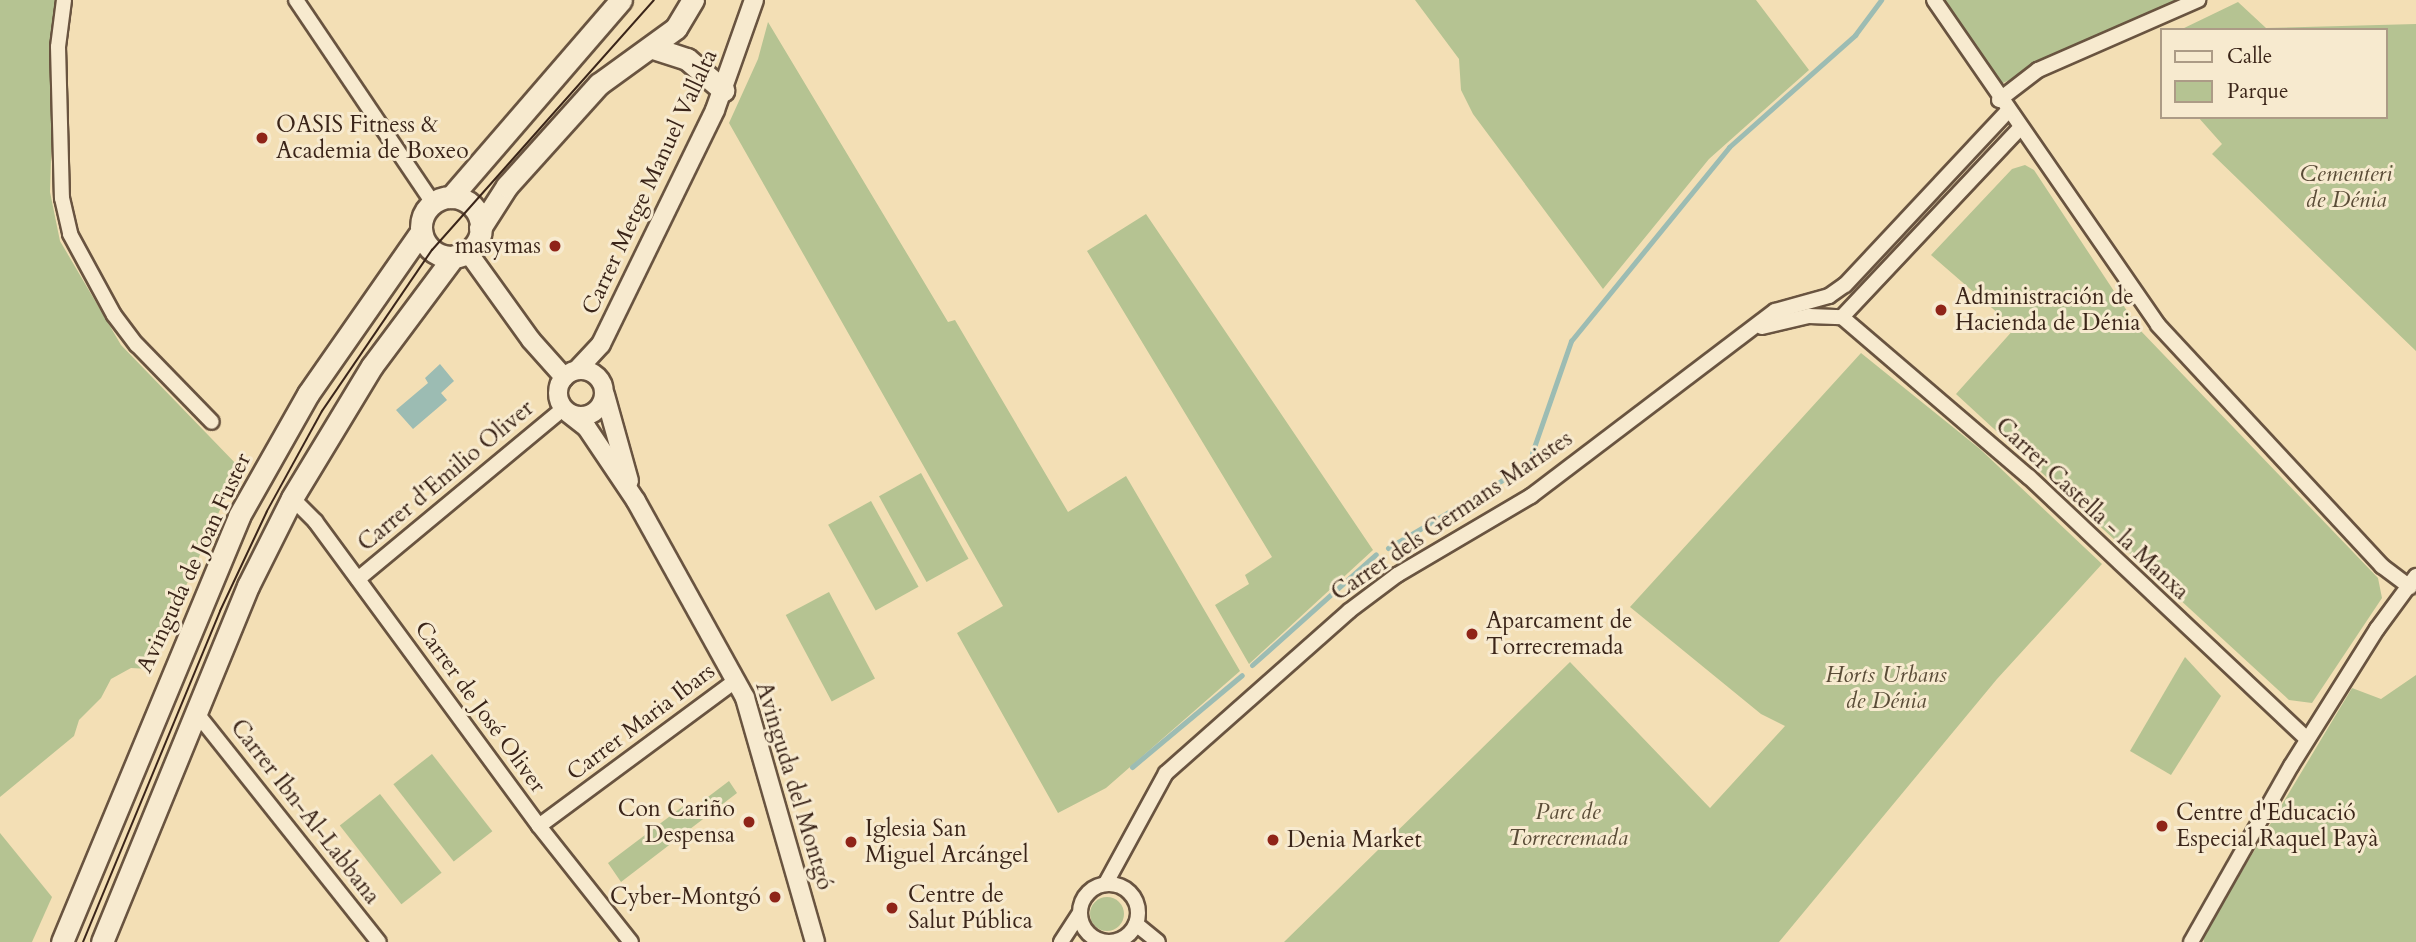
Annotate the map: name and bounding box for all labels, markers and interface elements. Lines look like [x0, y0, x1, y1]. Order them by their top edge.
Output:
legend [2160, 28, 2388, 119]
text: Calle [2227, 42, 2272, 71]
street label: Carrer Metge Manuel Vallalta [576, 45, 724, 319]
text: Parque [2227, 77, 2288, 106]
place label: OASIS Fitness & Academia de Boxeo [276, 111, 469, 165]
marker: OASIS Fitness & Academia de Boxeo [254, 130, 270, 146]
park label: Cementeri de Dénia [2300, 160, 2392, 214]
place label: masymas [455, 232, 541, 260]
marker: masymas [547, 238, 563, 254]
place label: Administración de Hacienda de Dénia [1955, 283, 2140, 337]
marker: Administración de Hacienda de Dénia [1933, 302, 1949, 318]
street label: Carrer d'Emilio Oliver [353, 395, 539, 557]
street label: Carrer Castella - la Manxa [1990, 412, 2194, 606]
street label: Carrer dels Germans Maristes [1326, 425, 1578, 607]
street label: Avinguda de Joan Fuster [131, 449, 257, 677]
place label: Aparcament de Torrecremada [1486, 607, 1632, 661]
street label: Carrer de José Oliver [408, 616, 552, 798]
marker: Aparcament de Torrecremada [1464, 626, 1480, 642]
street label: Carrer Maria Ibars [562, 657, 720, 787]
park label: Horts Urbans de Dénia [1825, 661, 1947, 715]
street label: Avinguda del Montgó [749, 679, 839, 893]
street label: Carrer Ibn-Al-Labbana [224, 714, 386, 910]
place label: Con Cariño Despensa [618, 795, 735, 849]
park label: Parc de Torrecremada [1508, 798, 1628, 852]
place label: Centre d'Educació Especial Raquel Payà [2176, 799, 2378, 853]
marker: Con Cariño Despensa [741, 814, 757, 830]
place label: Iglesia San Miguel Arcángel [865, 815, 1029, 869]
marker: Centre d'Educació Especial Raquel Payà [2154, 818, 2170, 834]
place label: Denia Market [1287, 826, 1422, 854]
marker: Denia Market [1265, 832, 1281, 848]
marker: Iglesia San Miguel Arcángel [843, 834, 859, 850]
place label: Centre de Salut Pública [908, 881, 1033, 935]
place label: Cyber-Montgó [610, 883, 761, 911]
marker: Cyber-Montgó [767, 889, 783, 905]
marker: Centre de Salut Pública [882, 898, 902, 918]

